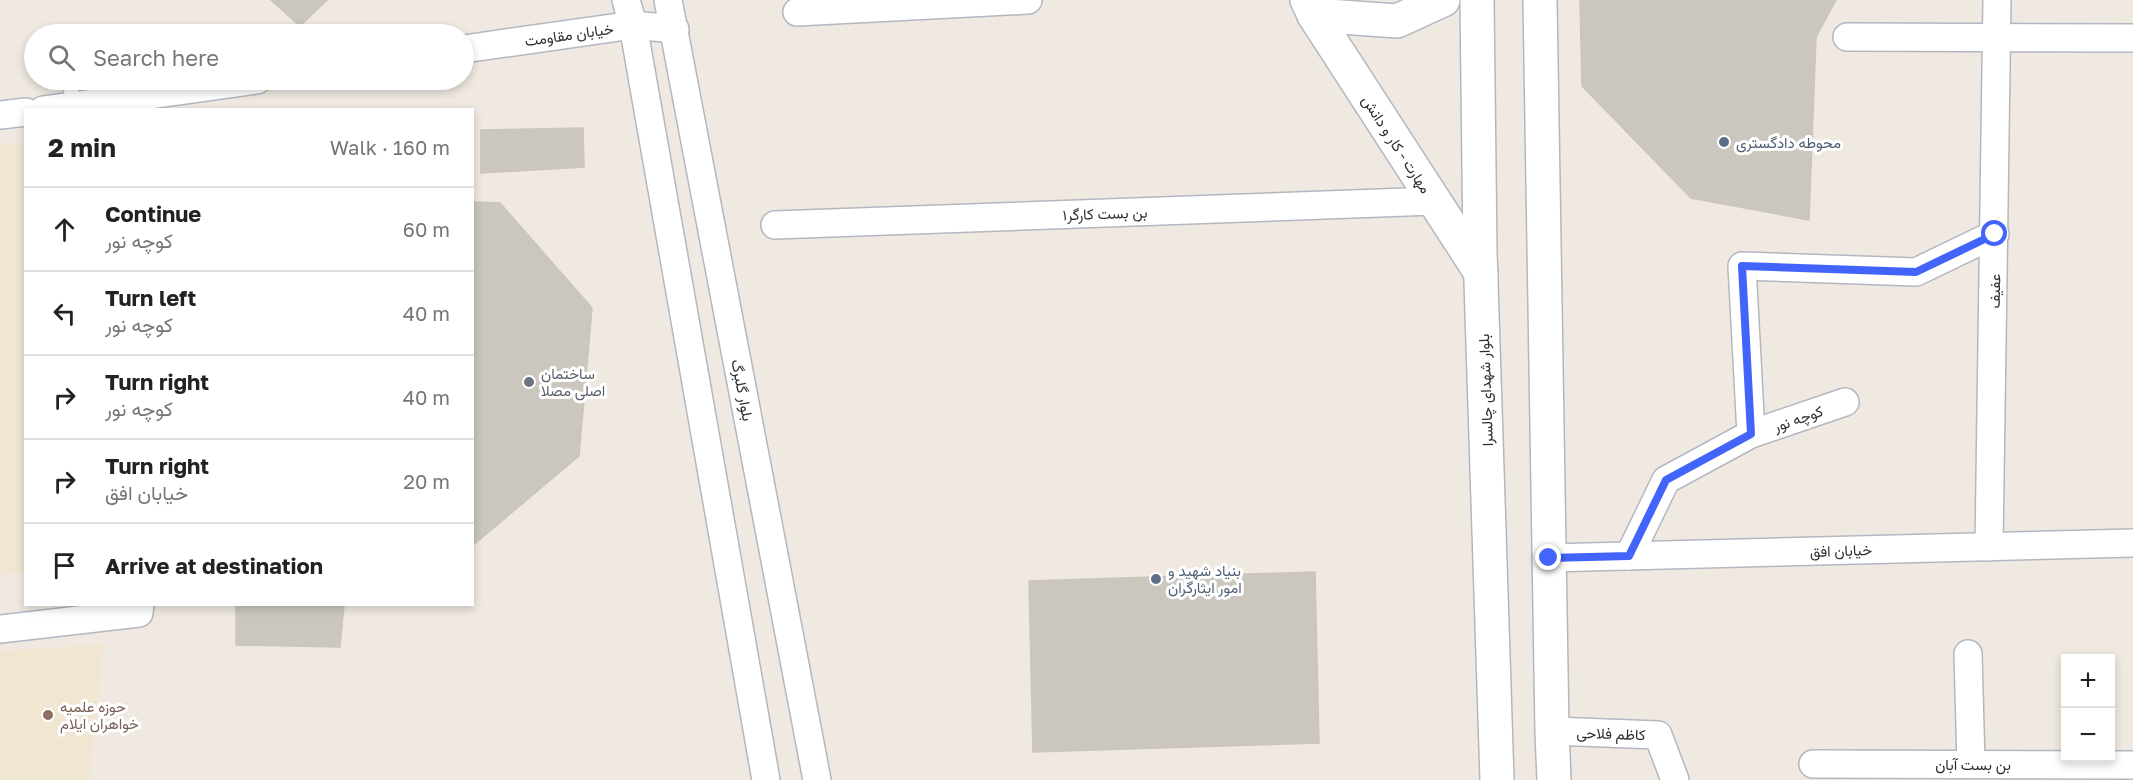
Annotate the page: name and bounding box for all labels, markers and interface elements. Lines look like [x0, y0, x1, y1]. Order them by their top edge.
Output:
street label: خیابان مقاومت [523, 19, 615, 50]
search box [24, 24, 474, 90]
icon: search [45, 41, 78, 74]
text: Search here [93, 44, 219, 71]
street label: مهارت - کار و دانش [1357, 92, 1435, 197]
text: 2 min [48, 132, 116, 163]
place label: محوطه دادگستری [1736, 133, 1841, 153]
text: Walk · 160 m [330, 135, 450, 159]
marker: محوطه دادگستری [1717, 135, 1731, 149]
text: Continue [105, 200, 201, 227]
street label: بن بست کارگر۱ [1062, 203, 1148, 225]
icon: ahead [48, 213, 81, 246]
text: 60 m [403, 217, 450, 241]
route start [1981, 220, 2007, 246]
text: کوچه نور [105, 228, 173, 252]
street label: عفیف [1985, 273, 2004, 309]
text: Turn left [105, 284, 196, 311]
icon: left [48, 297, 81, 330]
text: 40 m [403, 301, 450, 325]
text: کوچه نور [105, 312, 173, 336]
street label: بلوار شهدای چالسرا [1474, 333, 1498, 447]
street label: بلوار گلبرگ [727, 358, 758, 423]
place label: ساختمان اصلی مصلا [541, 364, 605, 401]
text: Turn right [105, 368, 209, 395]
marker: ساختمان اصلی مصلا [522, 375, 536, 389]
icon: right [48, 381, 81, 414]
text: 40 m [403, 385, 450, 409]
text: کوچه نور [105, 396, 173, 420]
street label: کوچه نور [1770, 401, 1826, 437]
text: Turn right [105, 452, 209, 479]
icon: right [48, 465, 81, 498]
text: 20 m [403, 469, 450, 493]
text: خیابان افق [105, 480, 188, 504]
street label: خیابان افق [1810, 540, 1873, 562]
route end [1535, 544, 1561, 570]
icon: arrive [48, 549, 81, 582]
text: Arrive at destination [105, 552, 323, 579]
place label: بنیاد شهید و امور ایثارگران [1168, 561, 1242, 597]
marker: بنیاد شهید و امور ایثارگران [1149, 572, 1163, 586]
map controls [2061, 654, 2115, 762]
button: + [2061, 654, 2115, 708]
place label: حوزه علمیه خواهران ایلام [60, 697, 139, 734]
marker: حوزه علمیه خواهران ایلام [41, 708, 55, 722]
button: − [2061, 708, 2115, 762]
street label: کاظم فلاحی [1576, 723, 1646, 745]
street label: بن بست آبان [1935, 755, 2011, 775]

